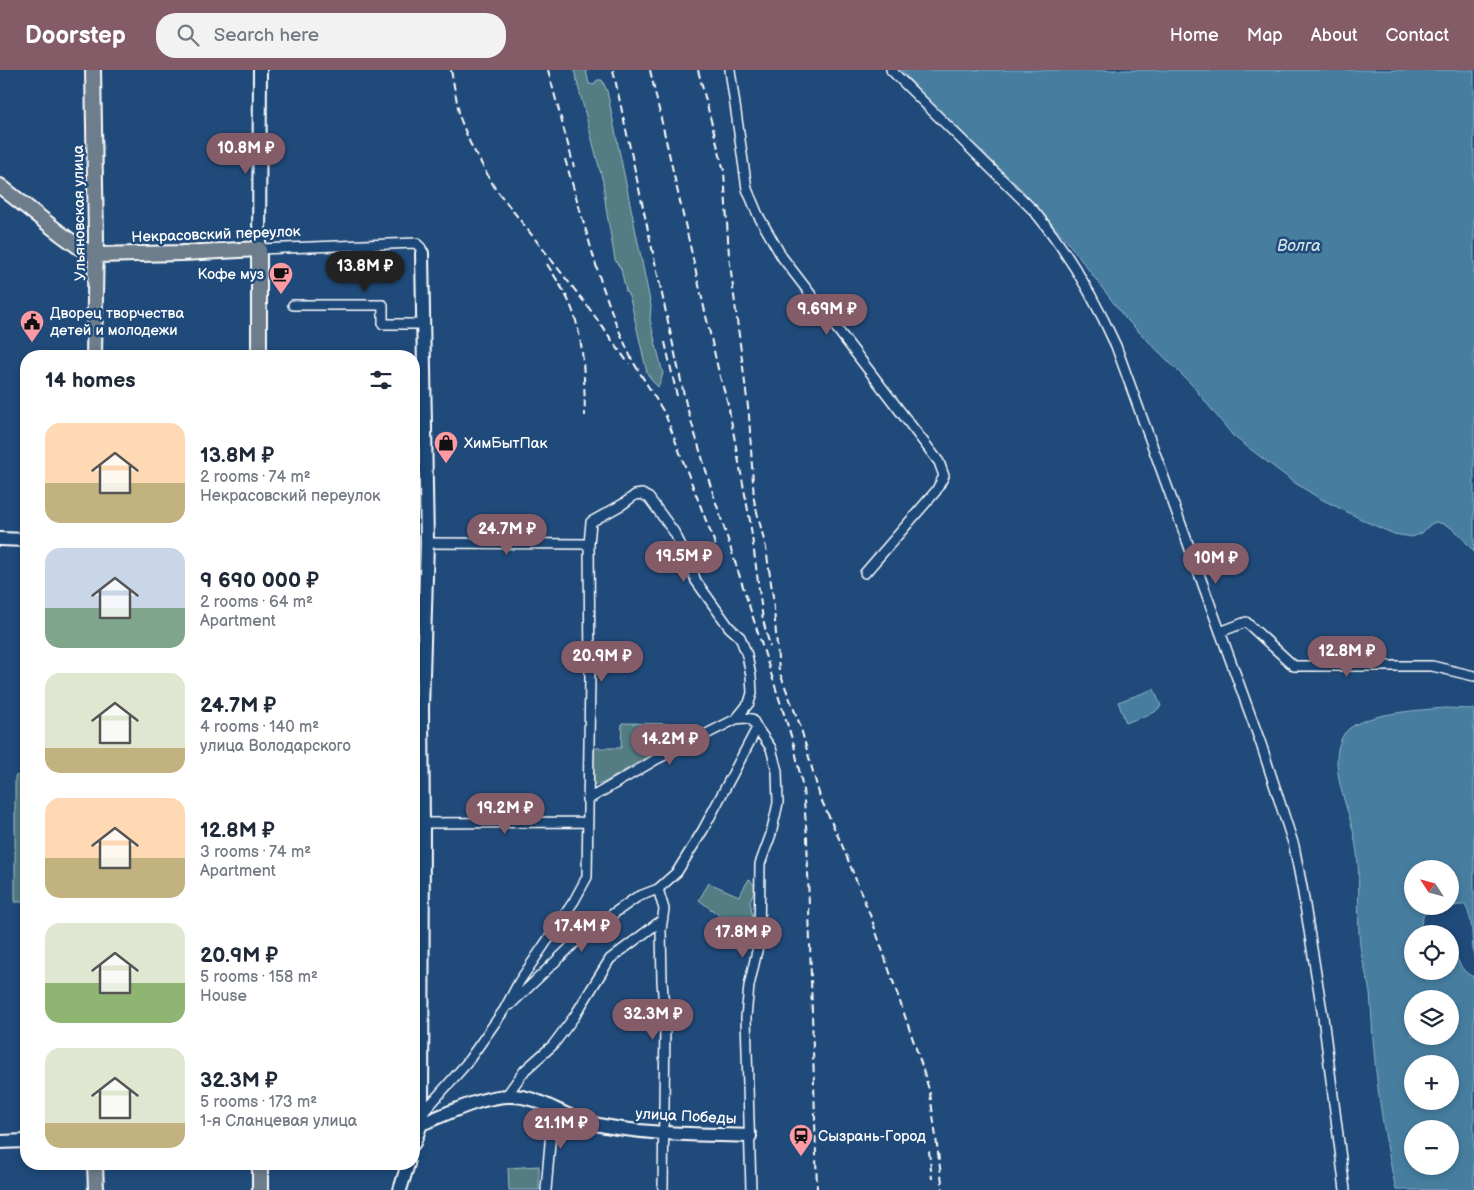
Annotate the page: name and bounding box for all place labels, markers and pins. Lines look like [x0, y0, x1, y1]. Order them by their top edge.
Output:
pin: 10.8M ₽ [200, 132, 292, 175]
pin: 13.8M ₽ [319, 250, 411, 293]
cafe icon: Кофе муз [268, 261, 294, 295]
place label: Кофе муз [198, 265, 264, 284]
pin: 9.69M ₽ [781, 294, 873, 336]
place label: Дворец творчества детей и молодежи [50, 304, 184, 340]
public building icon: Дворец творчества детей и молодежи [19, 309, 45, 343]
shop icon: ХимБытПак [433, 430, 459, 464]
place label: ХимБытПак [464, 434, 548, 453]
pin: 24.7M ₽ [461, 514, 553, 556]
pin: 19.5M ₽ [638, 540, 730, 583]
pin: 10M ₽ [1181, 542, 1251, 585]
pin: 12.8M ₽ [1301, 636, 1393, 678]
pin: 20.9M ₽ [556, 640, 648, 683]
pin: 14.2M ₽ [624, 724, 716, 766]
pin: 19.2M ₽ [459, 792, 551, 835]
pin: 17.4M ₽ [536, 910, 628, 953]
pin: 17.8M ₽ [697, 916, 789, 959]
pin: 32.3M ₽ [607, 998, 699, 1041]
pin: 21.1M ₽ [515, 1108, 607, 1150]
station icon: Сызрань-Город [788, 1123, 814, 1157]
place label: Сызрань-Город [818, 1127, 926, 1146]

